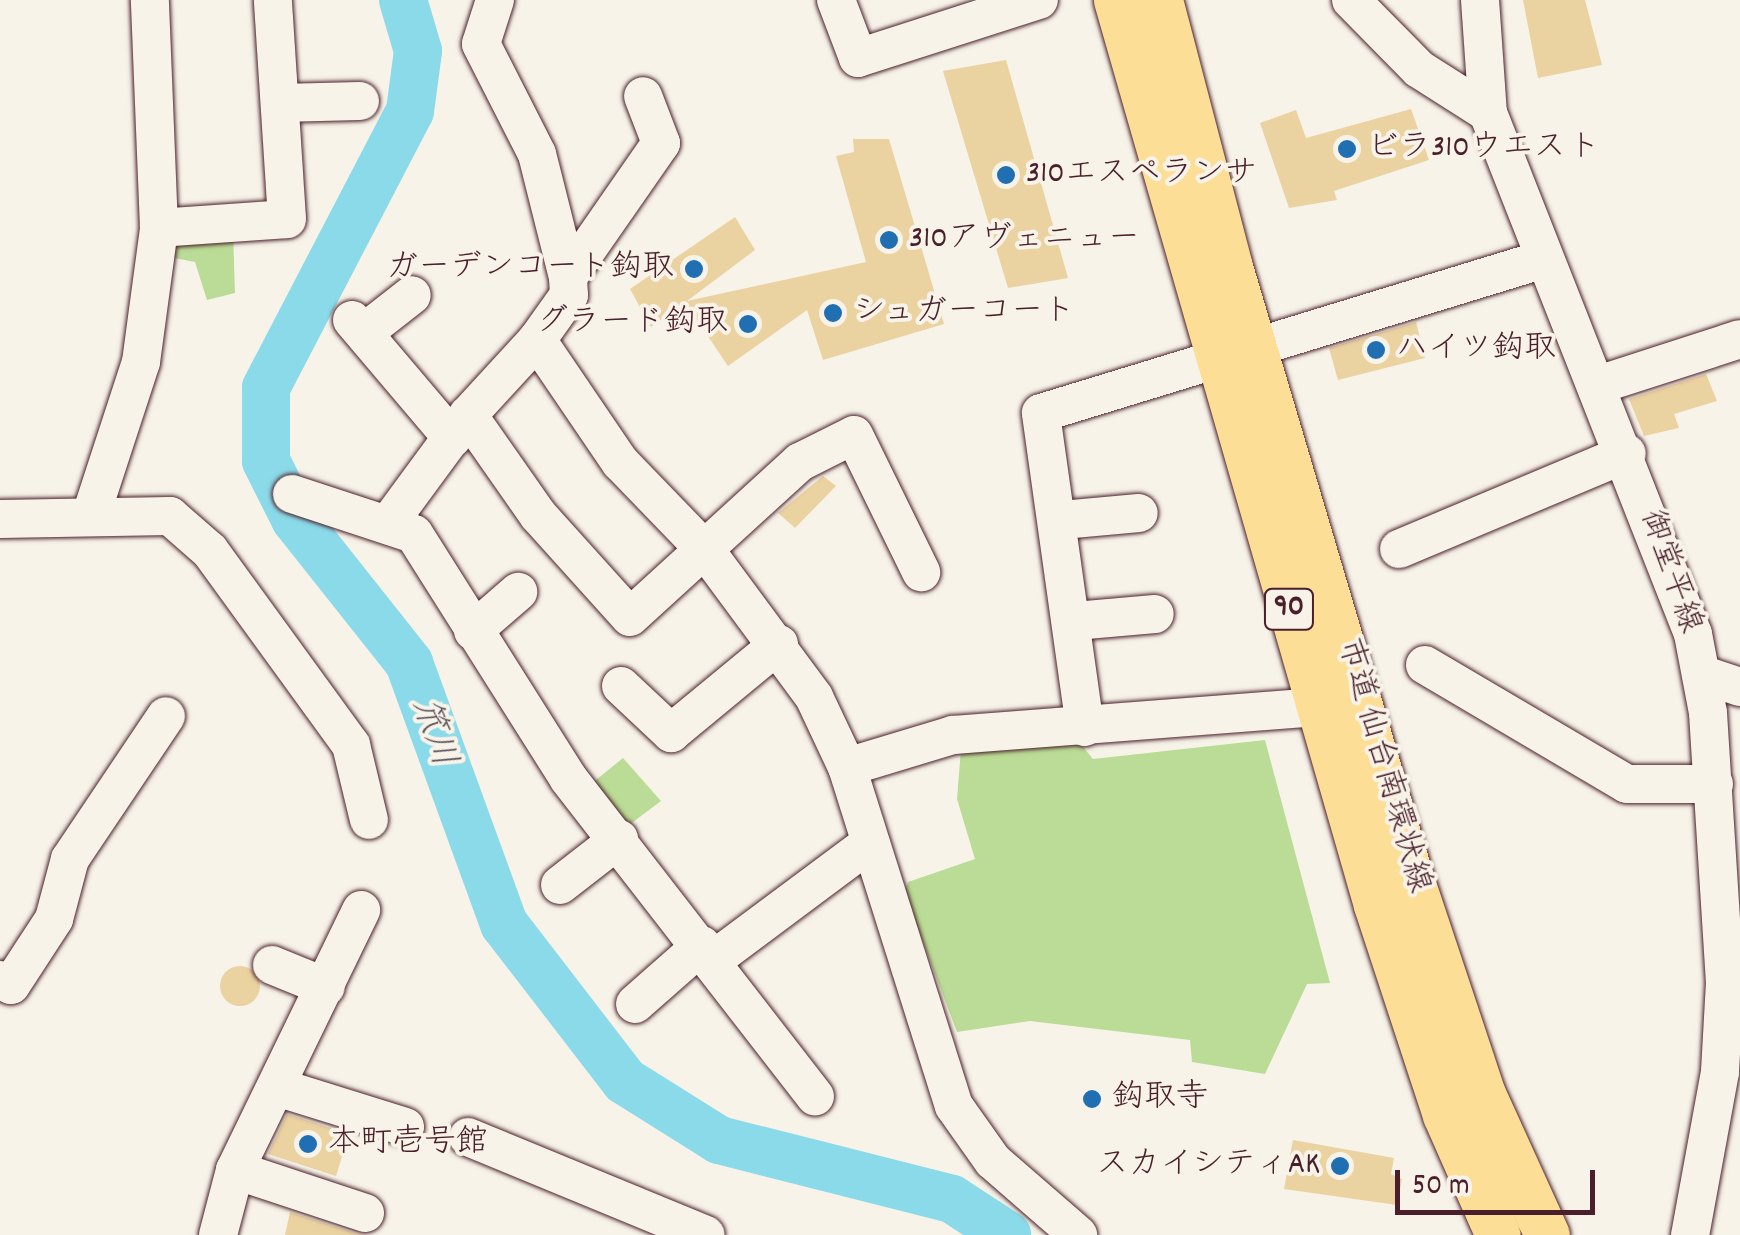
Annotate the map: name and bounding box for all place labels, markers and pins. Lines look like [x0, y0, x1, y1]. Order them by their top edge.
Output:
place label: ビラ310ウエスト [1367, 130, 1598, 168]
marker: ビラ310ウエスト [1336, 138, 1358, 160]
place label: 310エスペランサ [1026, 156, 1257, 194]
marker: 310エスペランサ [995, 164, 1017, 186]
place label: 310アヴェニュー [909, 221, 1140, 259]
marker: 310アヴェニュー [878, 229, 900, 251]
place label: ガーデンコート鈎取 [386, 250, 674, 288]
marker: ガーデンコート鈎取 [683, 258, 705, 280]
place label: シュガーコート [853, 294, 1077, 332]
marker: シュガーコート [822, 302, 844, 324]
place label: グラード鈎取 [536, 305, 728, 343]
marker: グラード鈎取 [737, 313, 759, 335]
place label: ハイツ鈎取 [1396, 331, 1556, 369]
marker: ハイツ鈎取 [1365, 339, 1387, 361]
place label: 鈎取寺 [1112, 1080, 1208, 1118]
marker: 鈎取寺 [1081, 1088, 1103, 1110]
place label: 本町壱号館 [328, 1125, 488, 1163]
marker: 本町壱号館 [297, 1133, 319, 1155]
place label: スカイシティAK [1096, 1147, 1320, 1185]
marker: スカイシティAK [1329, 1155, 1351, 1177]

